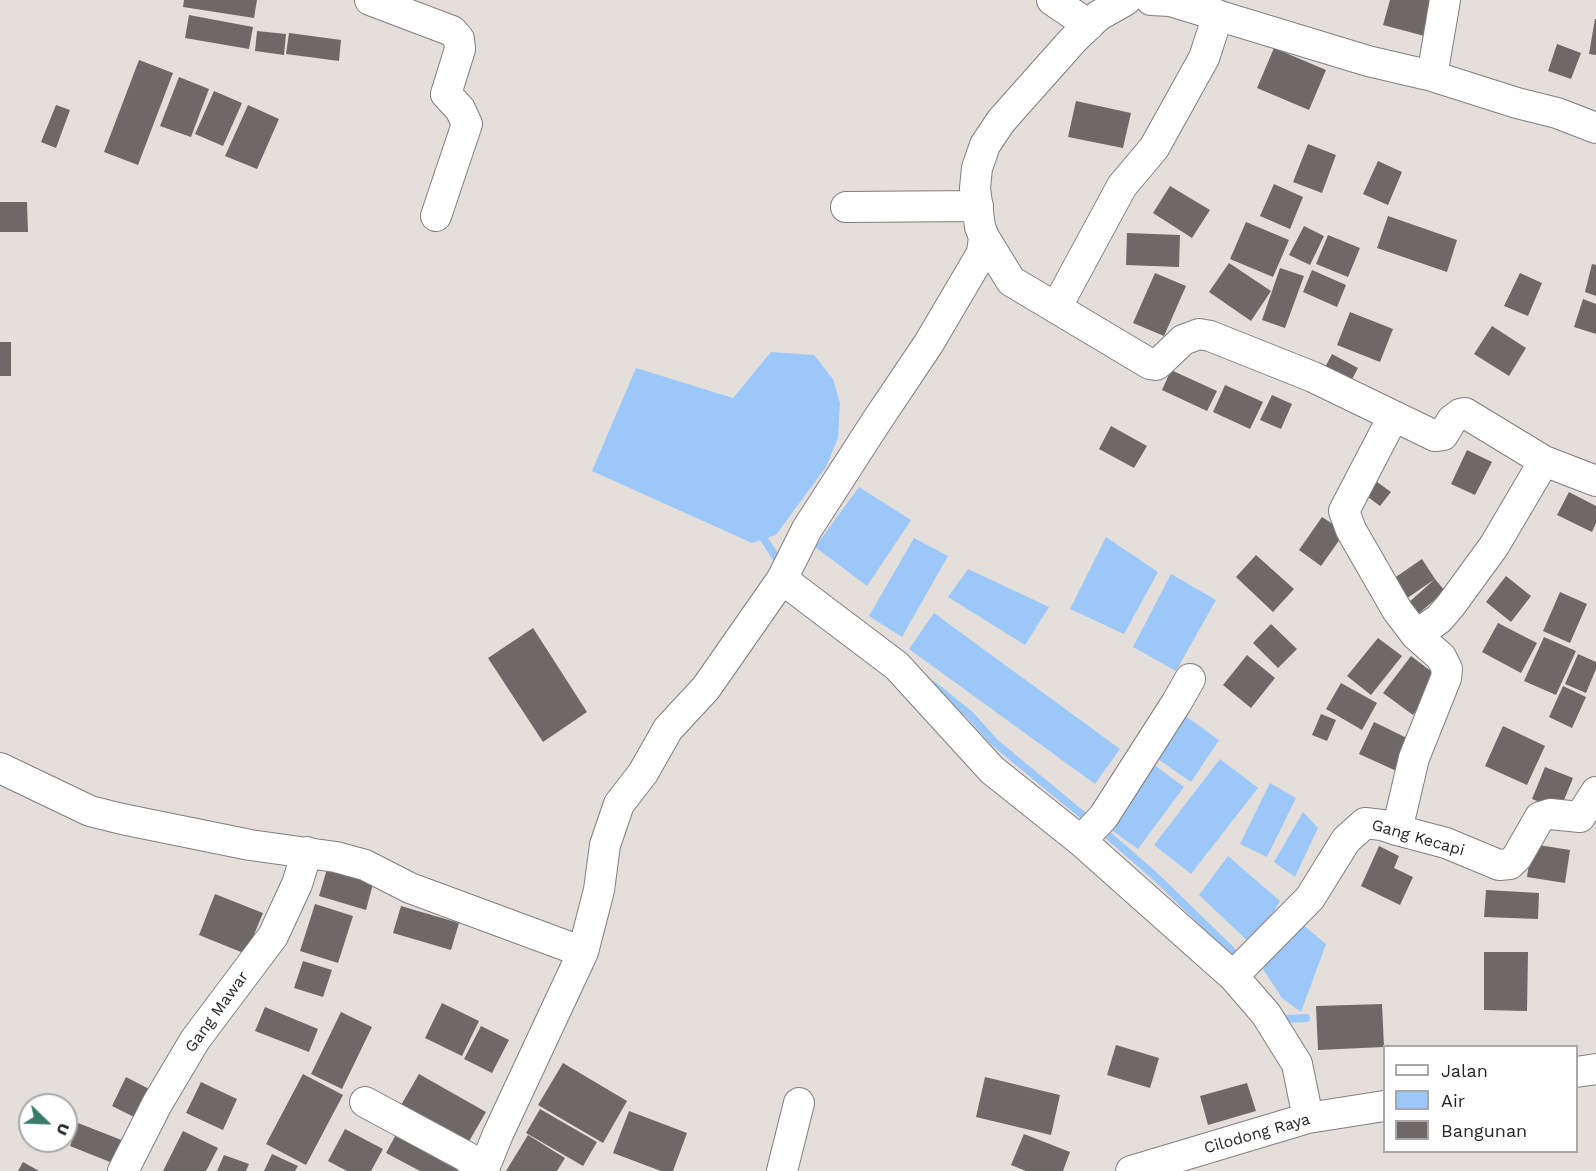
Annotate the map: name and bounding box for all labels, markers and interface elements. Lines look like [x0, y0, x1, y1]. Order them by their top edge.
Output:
street label: Gang Kecapi [1369, 816, 1467, 860]
street label: Gang Mawar [181, 968, 253, 1056]
legend [1383, 1045, 1578, 1153]
text: Jalan [1441, 1060, 1488, 1081]
text: Air [1441, 1090, 1465, 1111]
north arrow [18, 1093, 78, 1153]
street label: Cilodong Raya [1202, 1110, 1312, 1158]
text: U [52, 1120, 74, 1138]
text: Bangunan [1441, 1120, 1527, 1141]

